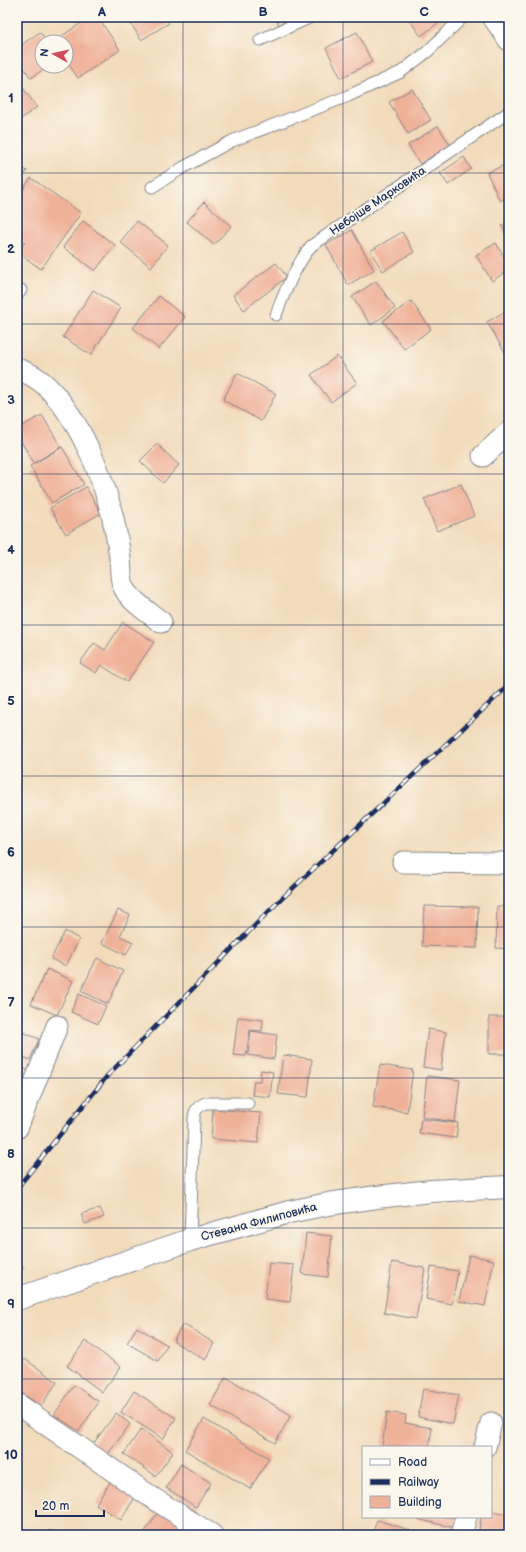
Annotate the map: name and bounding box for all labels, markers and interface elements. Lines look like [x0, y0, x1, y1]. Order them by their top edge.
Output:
text: A [97, 4, 106, 20]
text: B [258, 4, 268, 20]
text: C [419, 4, 429, 20]
north arrow [34, 34, 74, 74]
text: N [38, 48, 52, 58]
text: 1 [8, 90, 14, 106]
street label: Небојше Марковића [327, 163, 429, 239]
text: 2 [7, 241, 15, 257]
text: 3 [7, 392, 15, 408]
text: 4 [7, 542, 15, 558]
text: 5 [7, 693, 15, 709]
text: 6 [7, 844, 15, 860]
text: 7 [7, 995, 15, 1011]
text: 8 [7, 1146, 15, 1162]
street label: Стевана Филиповића [199, 1199, 319, 1245]
text: 9 [7, 1296, 15, 1312]
legend [362, 1446, 492, 1518]
text: 10 [4, 1447, 18, 1463]
text: Road [398, 1455, 427, 1470]
text: Railway [398, 1475, 440, 1490]
scale bar [36, 1492, 104, 1518]
text: Building [398, 1495, 442, 1510]
text: 20 m [42, 1499, 69, 1514]

